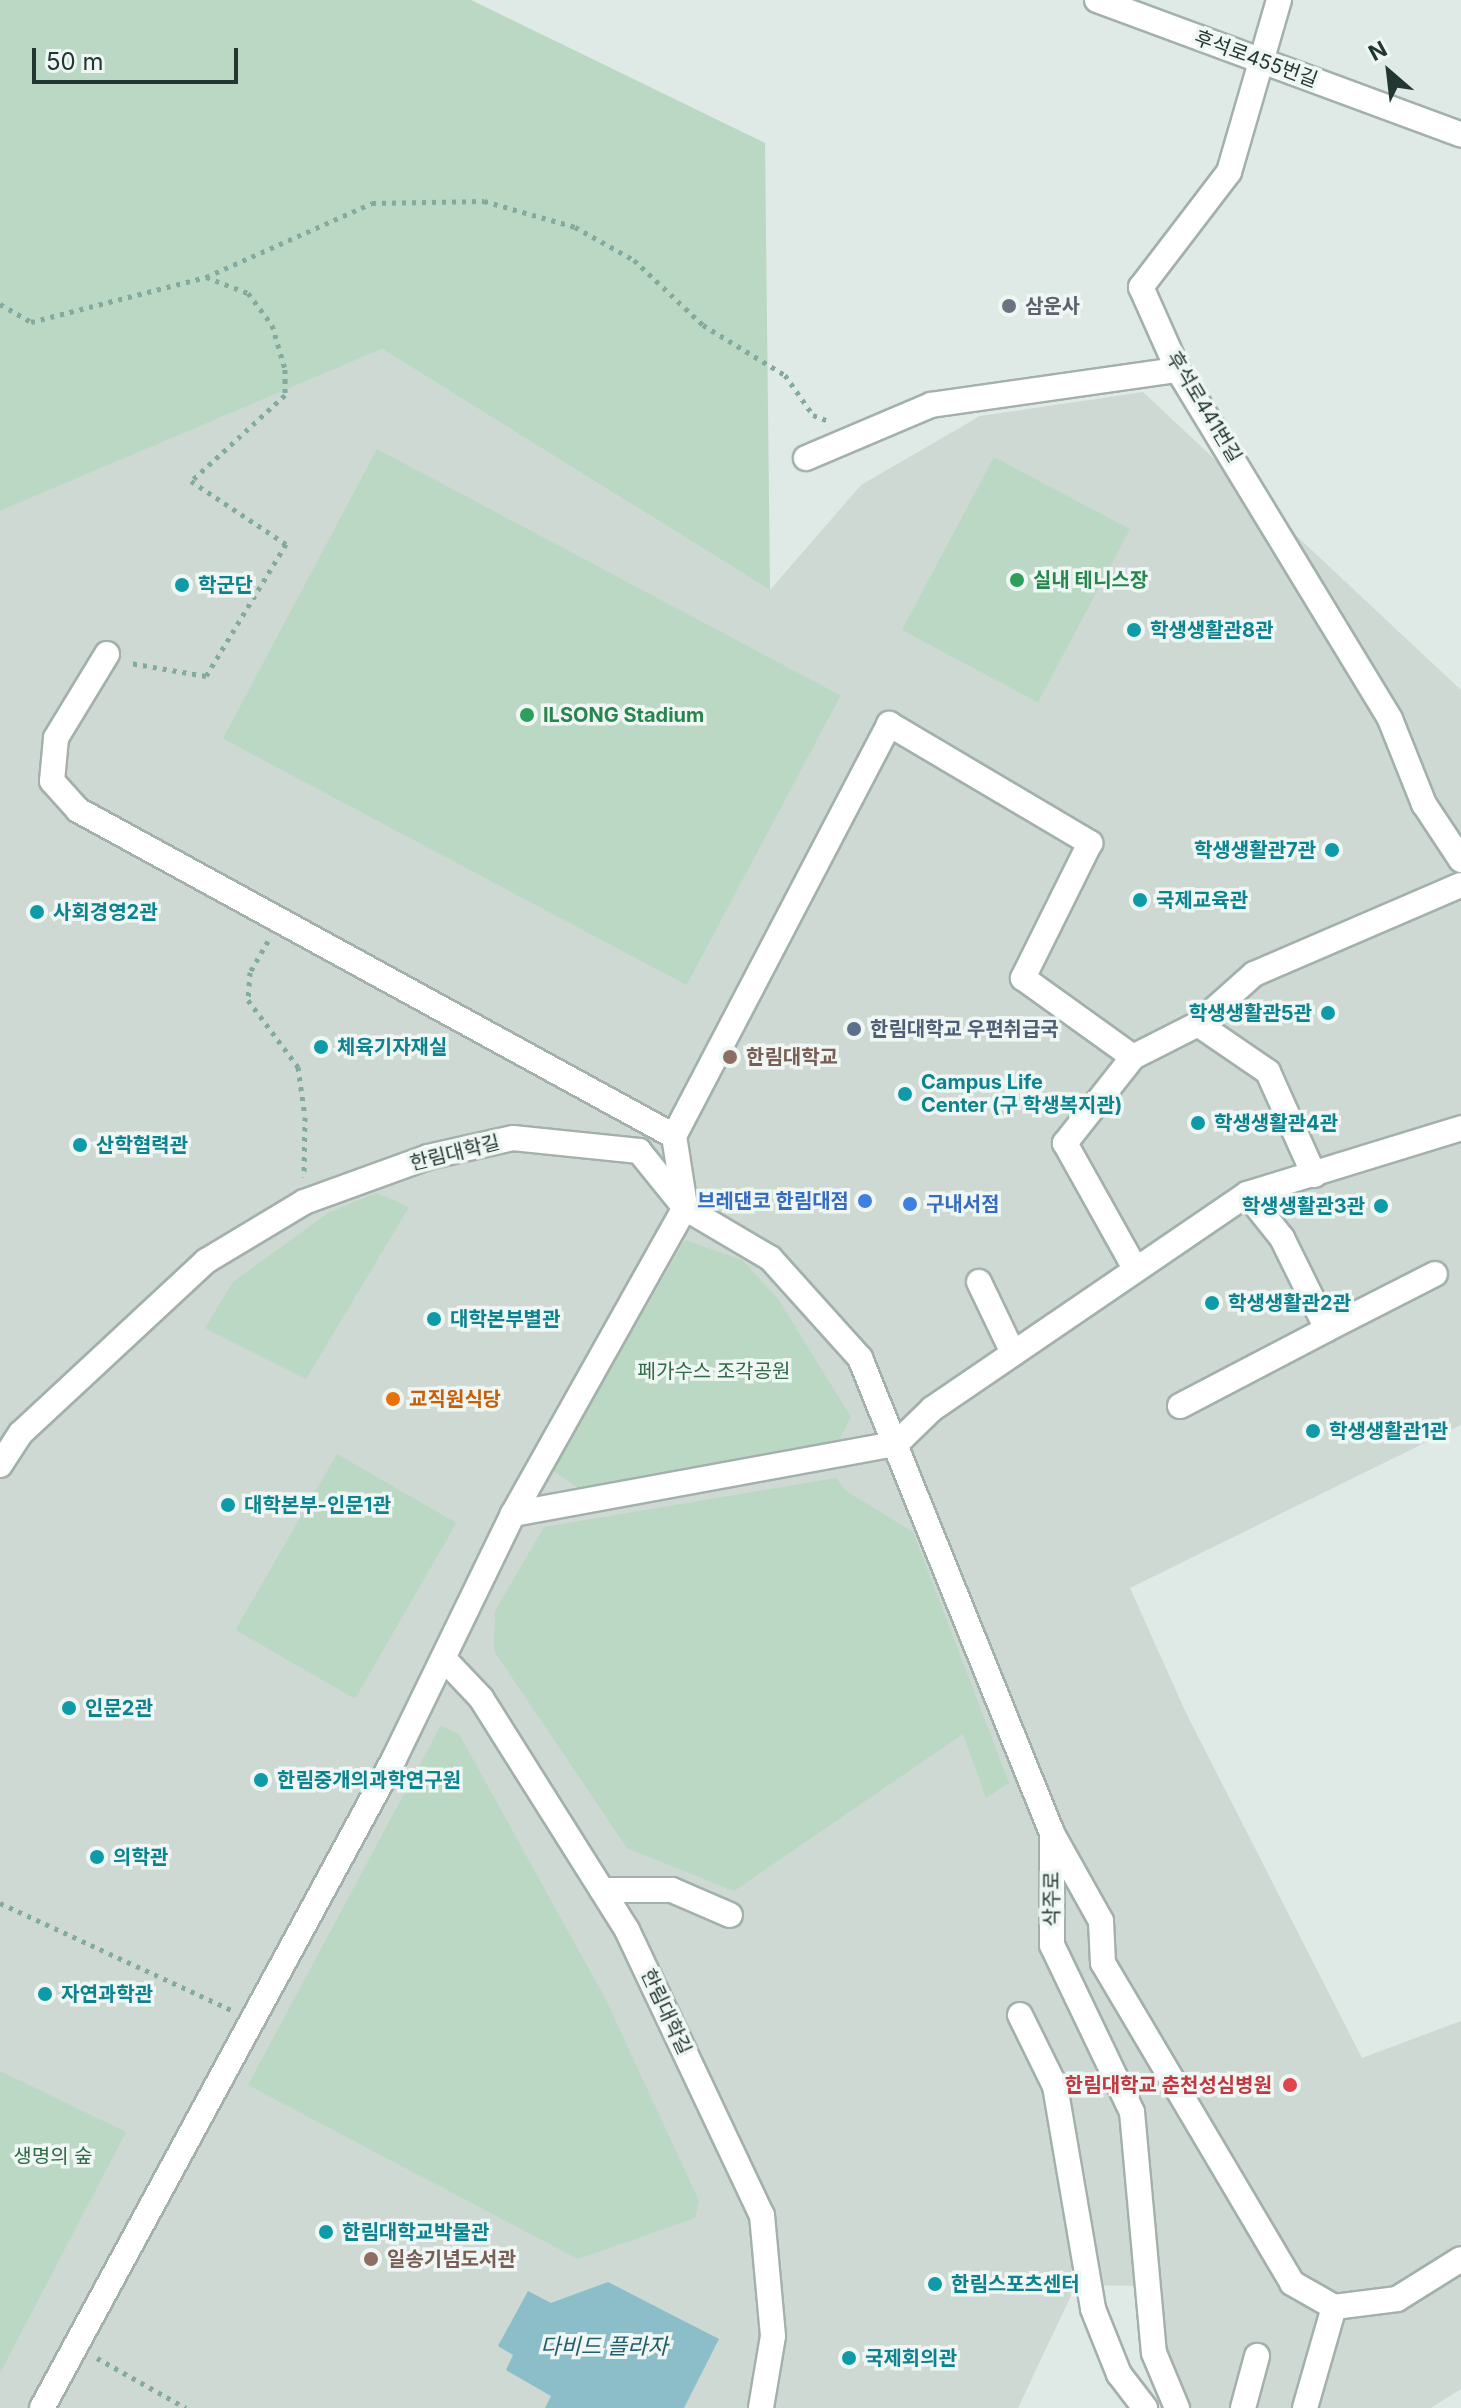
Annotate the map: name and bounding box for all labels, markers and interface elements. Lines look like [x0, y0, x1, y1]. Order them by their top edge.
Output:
street label: 후석로455번길 [1191, 26, 1321, 92]
scale bar [36, 32, 242, 82]
north arrow [1349, 32, 1429, 112]
text: N [1364, 35, 1391, 66]
text: 50 m [46, 47, 104, 76]
place label: 삼운사 [1025, 294, 1080, 318]
marker: 삼운사 [1000, 297, 1018, 315]
street label: 후석로441번길 [1161, 347, 1247, 467]
place label: 실내 테니스장 [1033, 568, 1148, 592]
marker: 실내 테니스장 [1008, 571, 1026, 589]
place label: 학군단 [198, 573, 253, 597]
marker: 학군단 [173, 576, 191, 594]
place label: 학생생활관8관 [1150, 618, 1273, 642]
marker: 학생생활관8관 [1125, 621, 1143, 639]
place label: ILSONG Stadium [543, 703, 704, 727]
marker: ILSONG Stadium [518, 706, 536, 724]
place label: 학생생활관7관 [1194, 838, 1316, 862]
marker: 학생생활관7관 [1323, 841, 1341, 859]
place label: 국제교육관 [1156, 888, 1248, 912]
marker: 국제교육관 [1131, 891, 1149, 909]
place label: 사회경영2관 [53, 900, 158, 924]
marker: 사회경영2관 [28, 903, 46, 921]
place label: 학생생활관5관 [1189, 1001, 1312, 1025]
marker: 학생생활관5관 [1319, 1004, 1337, 1022]
place label: 한림대학교 우편취급국 [870, 1017, 1059, 1041]
marker: 한림대학교 우편취급국 [845, 1020, 863, 1038]
place label: 체육기자재실 [337, 1035, 447, 1059]
marker: 체육기자재실 [312, 1038, 330, 1056]
place label: 한림대학교 [746, 1045, 838, 1069]
marker: 한림대학교 [721, 1048, 739, 1066]
place label: Campus Life Center (구 학생복지관) [921, 1070, 1122, 1117]
marker: Campus Life Center (구 학생복지관) [896, 1085, 914, 1103]
place label: 학생생활관4관 [1214, 1111, 1338, 1135]
marker: 학생생활관4관 [1189, 1114, 1207, 1132]
street label: 한림대학길 [407, 1130, 503, 1176]
place label: 산학협력관 [96, 1133, 188, 1157]
marker: 산학협력관 [71, 1136, 89, 1154]
place label: 브레댄코 한림대점 [697, 1189, 849, 1213]
marker: 브레댄코 한림대점 [856, 1192, 874, 1210]
place label: 구내서점 [926, 1192, 1000, 1216]
place label: 학생생활관3관 [1242, 1194, 1365, 1218]
marker: 구내서점 [901, 1195, 919, 1213]
marker: 학생생활관3관 [1372, 1197, 1390, 1215]
place label: 학생생활관2관 [1228, 1291, 1351, 1315]
marker: 학생생활관2관 [1203, 1294, 1221, 1312]
place label: 대학본부별관 [450, 1307, 560, 1331]
marker: 대학본부별관 [425, 1310, 443, 1328]
park label: 페가수스 조각공원 [638, 1359, 790, 1383]
place label: 교직원식당 [409, 1387, 501, 1411]
marker: 교직원식당 [384, 1390, 402, 1408]
place label: 학생생활관1관 [1329, 1419, 1448, 1443]
marker: 학생생활관1관 [1304, 1422, 1322, 1440]
place label: 대학본부-인문1관 [244, 1493, 391, 1517]
marker: 대학본부-인문1관 [219, 1496, 237, 1514]
place label: 인문2관 [85, 1696, 153, 1720]
marker: 인문2관 [60, 1699, 78, 1717]
place label: 한림중개의과학연구원 [277, 1768, 461, 1792]
marker: 한림중개의과학연구원 [252, 1771, 270, 1789]
place label: 의학관 [113, 1845, 168, 1869]
marker: 의학관 [88, 1848, 106, 1866]
street label: 삭주로 [1040, 1871, 1064, 1927]
street label: 한림대학길 [636, 1965, 696, 2059]
place label: 자연과학관 [61, 1982, 153, 2006]
marker: 자연과학관 [36, 1985, 54, 2003]
place label: 한림대학교 춘천성심병원 [1065, 2073, 1272, 2097]
marker: 한림대학교 춘천성심병원 [1279, 2074, 1301, 2096]
park label: 생명의 숲 [13, 2144, 93, 2168]
place label: 한림대학교박물관 [342, 2220, 489, 2244]
marker: 한림대학교박물관 [317, 2223, 335, 2241]
place label: 일송기념도서관 [387, 2247, 516, 2271]
marker: 일송기념도서관 [362, 2250, 380, 2268]
place label: 한림스포츠센터 [951, 2272, 1080, 2296]
marker: 한림스포츠센터 [926, 2275, 944, 2293]
water label: 다비드 플라자 [540, 2334, 668, 2360]
place label: 국제회의관 [865, 2346, 957, 2370]
marker: 국제회의관 [840, 2349, 858, 2367]

